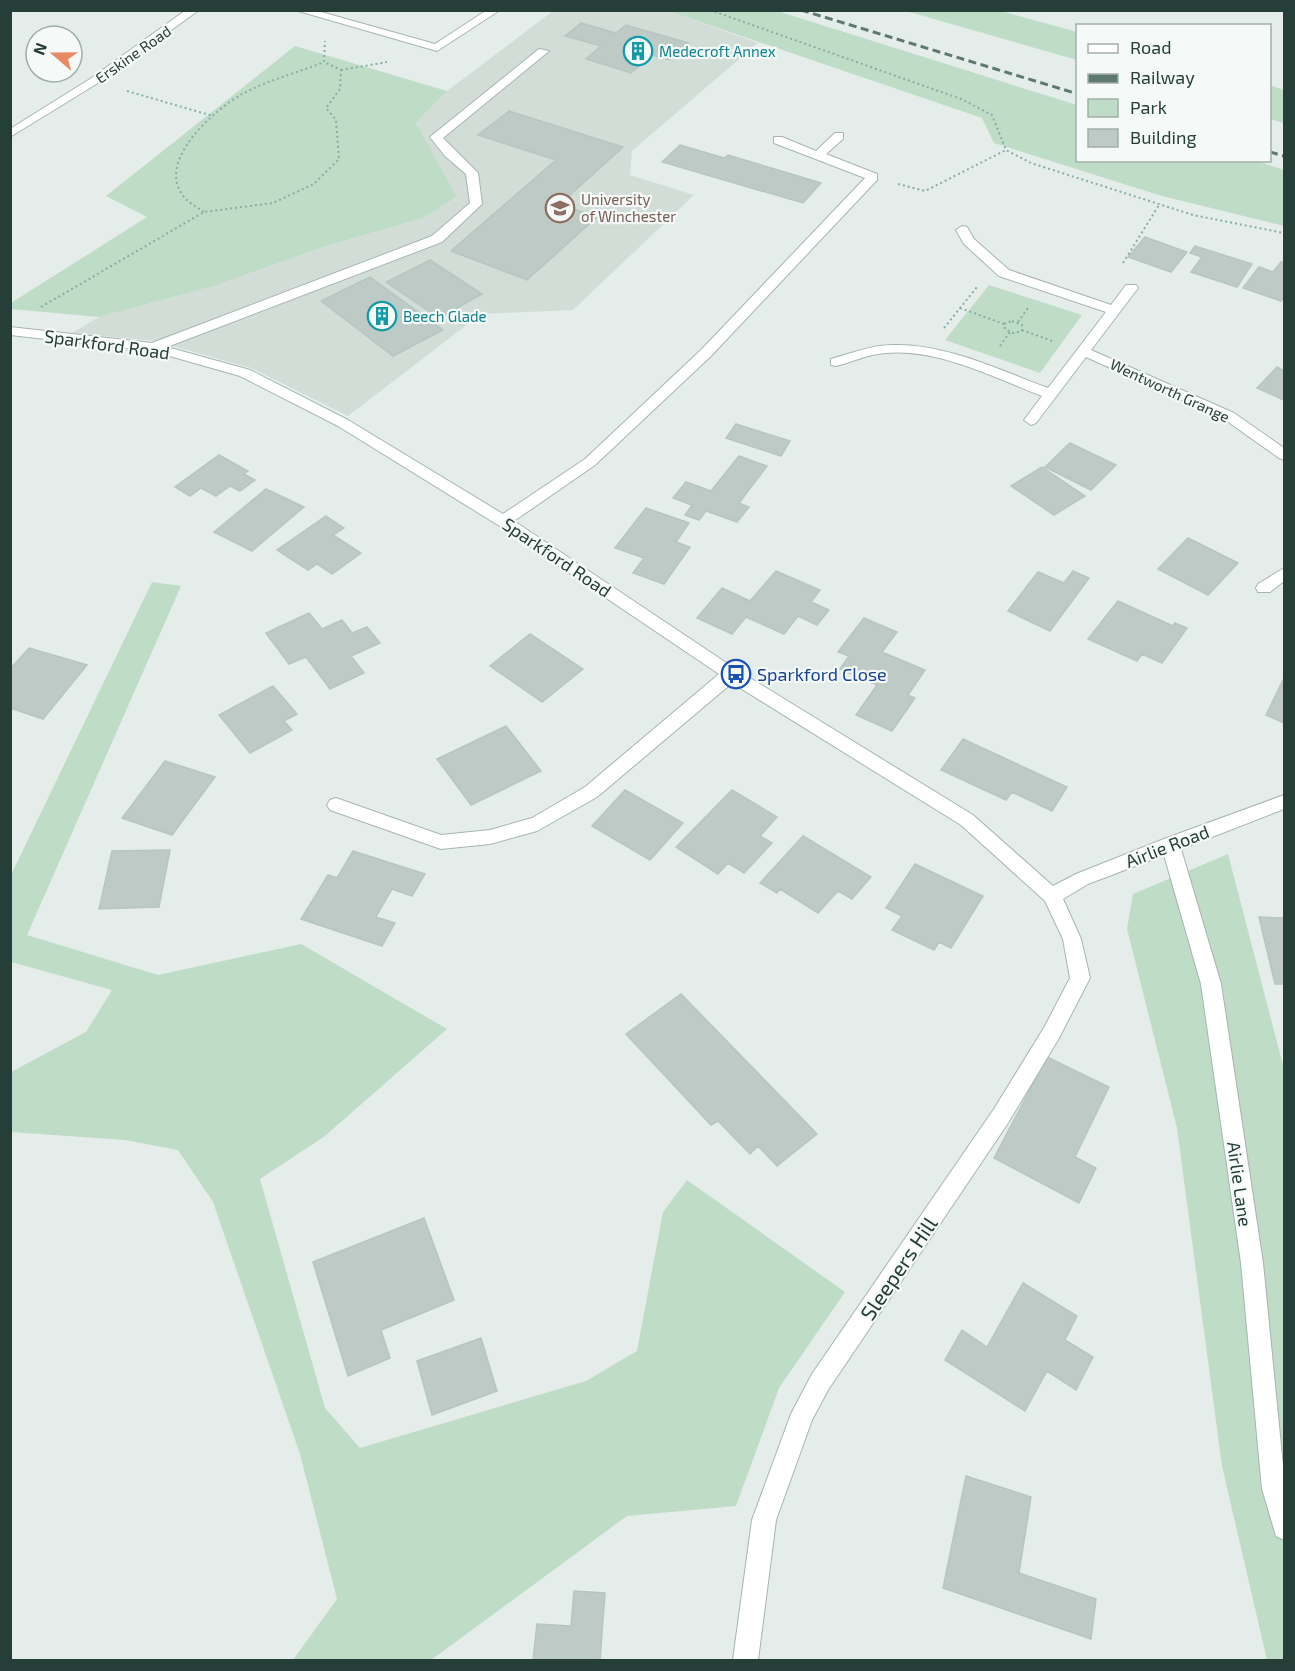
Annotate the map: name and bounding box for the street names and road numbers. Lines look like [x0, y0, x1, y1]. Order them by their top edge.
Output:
street label: Erskine Road [92, 21, 174, 87]
street label: Sparkford Road [43, 324, 171, 364]
street label: Wentworth Grange [1107, 354, 1233, 426]
street label: Sparkford Road [498, 512, 616, 602]
street label: Airlie Road [1122, 820, 1212, 872]
street label: Airlie Lane [1223, 1140, 1257, 1228]
street label: Sleepers Hill [854, 1211, 942, 1325]

